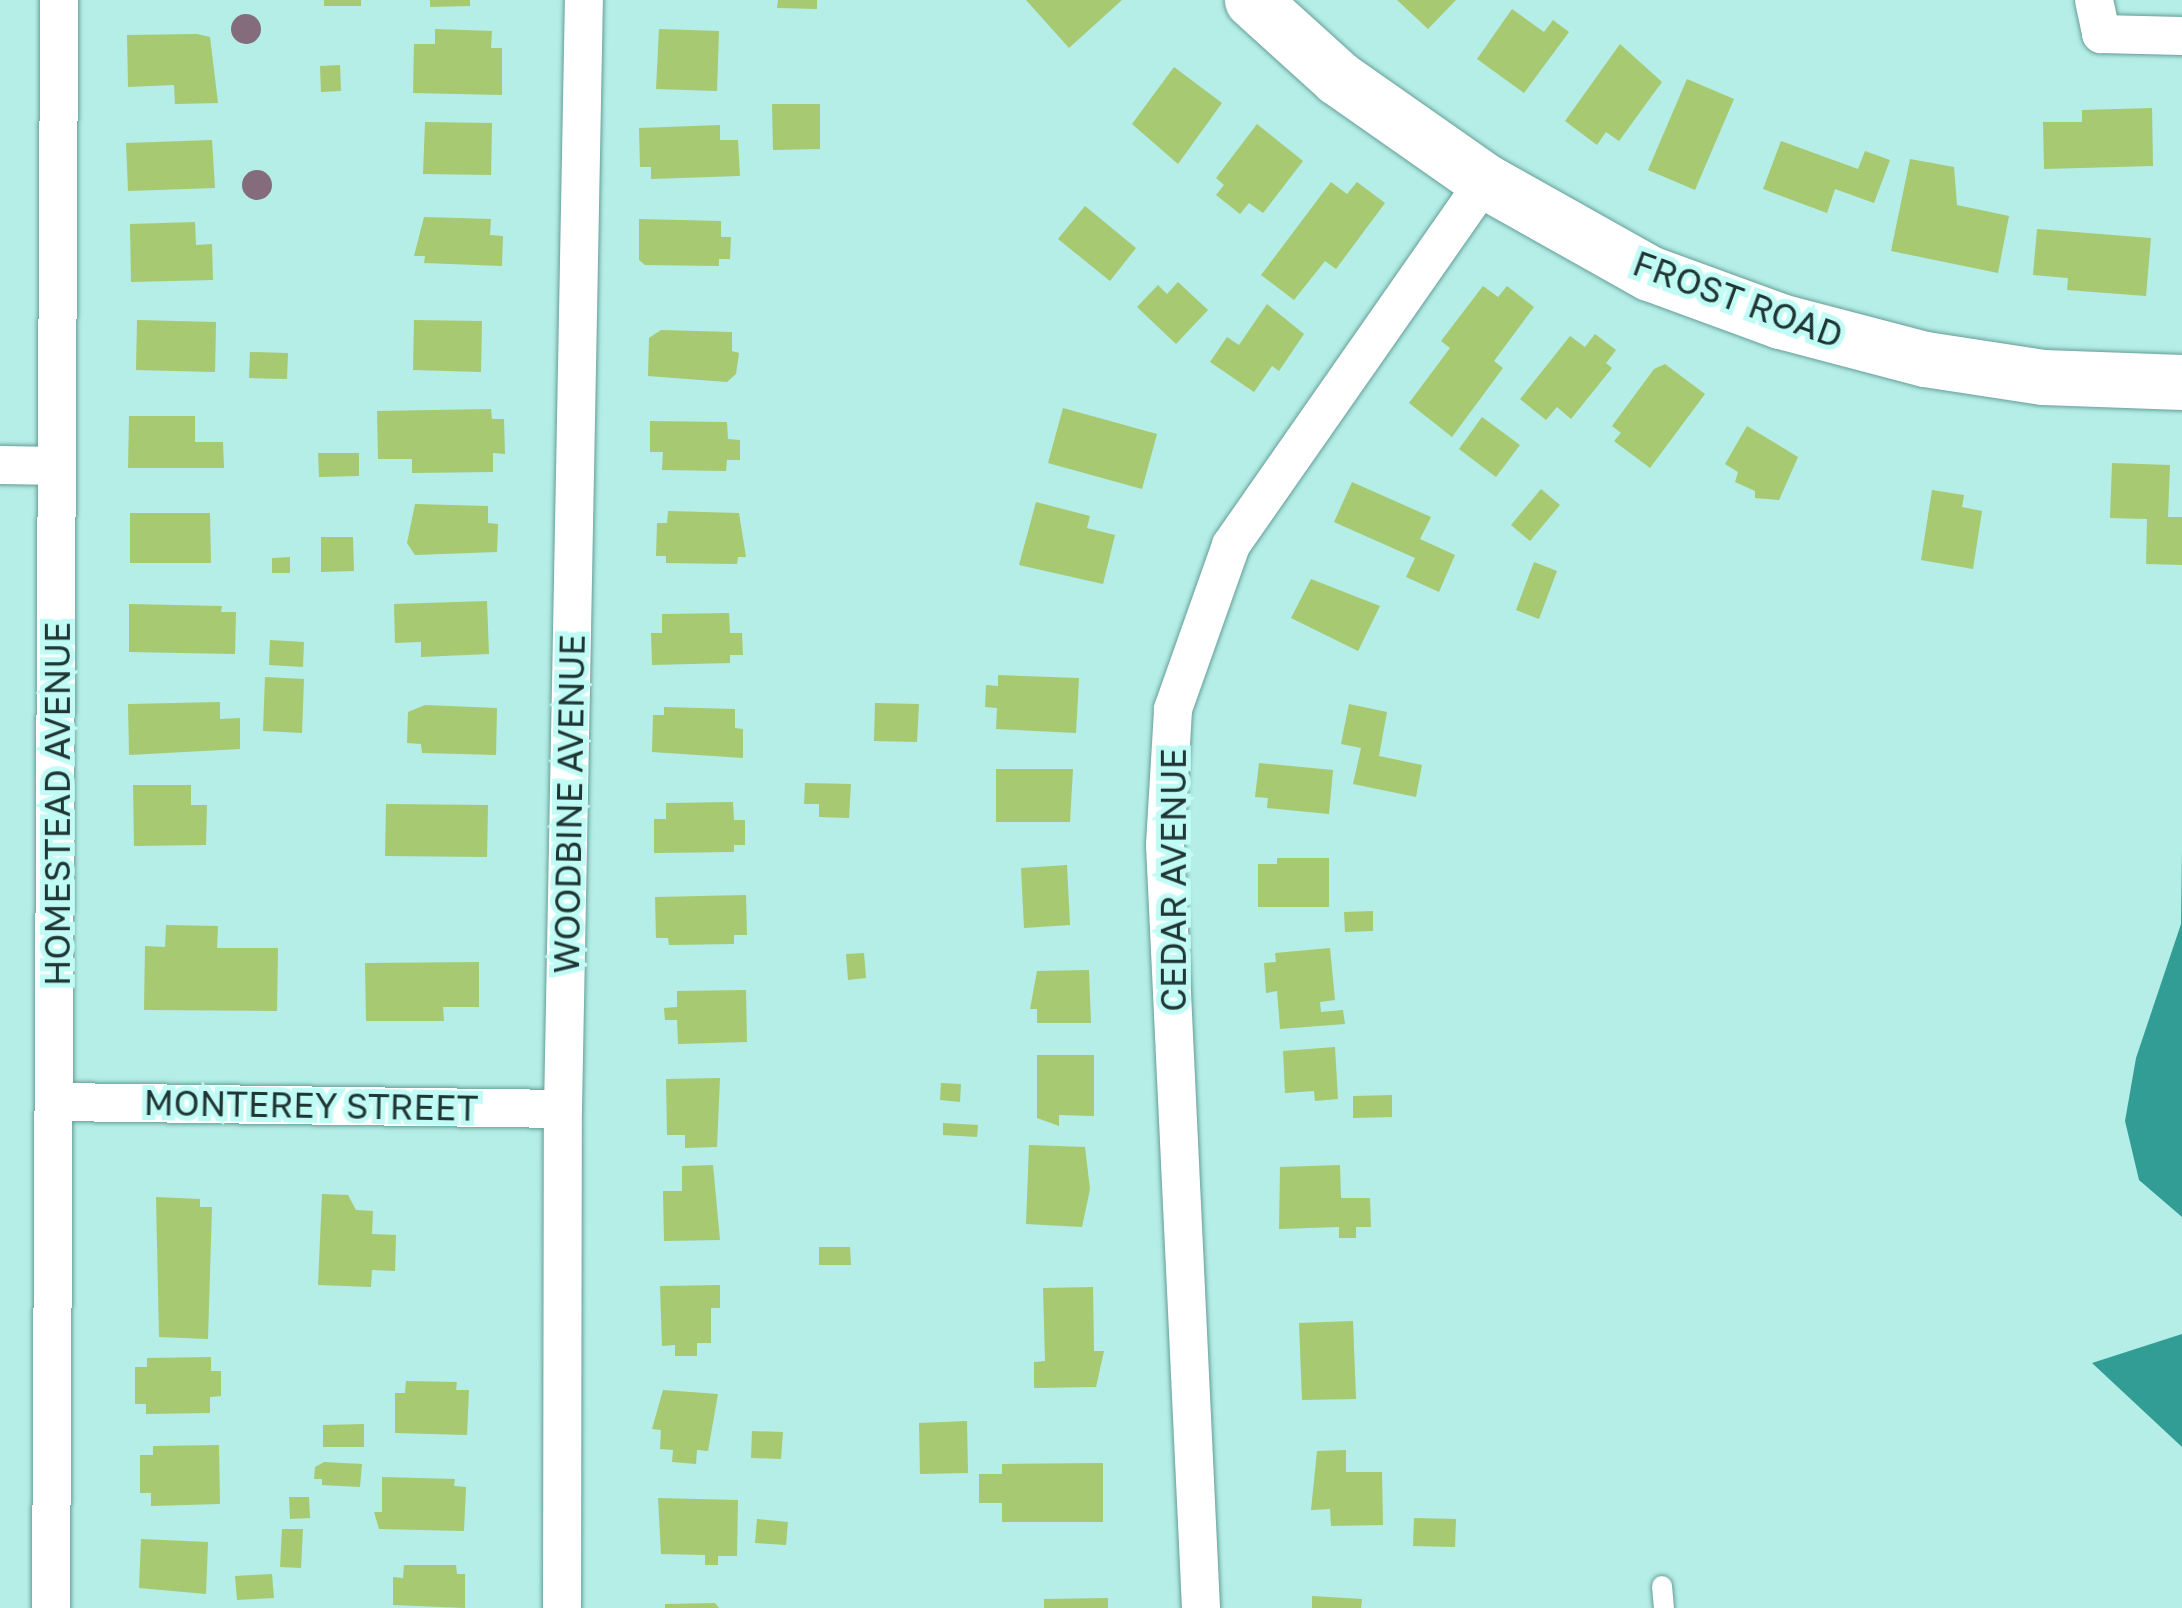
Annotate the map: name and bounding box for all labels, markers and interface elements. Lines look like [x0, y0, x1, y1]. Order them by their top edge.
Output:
street label: FROST ROAD [1627, 242, 1849, 356]
street label: HOMESTEAD AVENUE [36, 622, 78, 986]
street label: WOODBINE AVENUE [545, 634, 593, 974]
street label: CEDAR AVENUE [1152, 748, 1194, 1012]
street label: MONTEREY STREET [143, 1081, 479, 1129]

